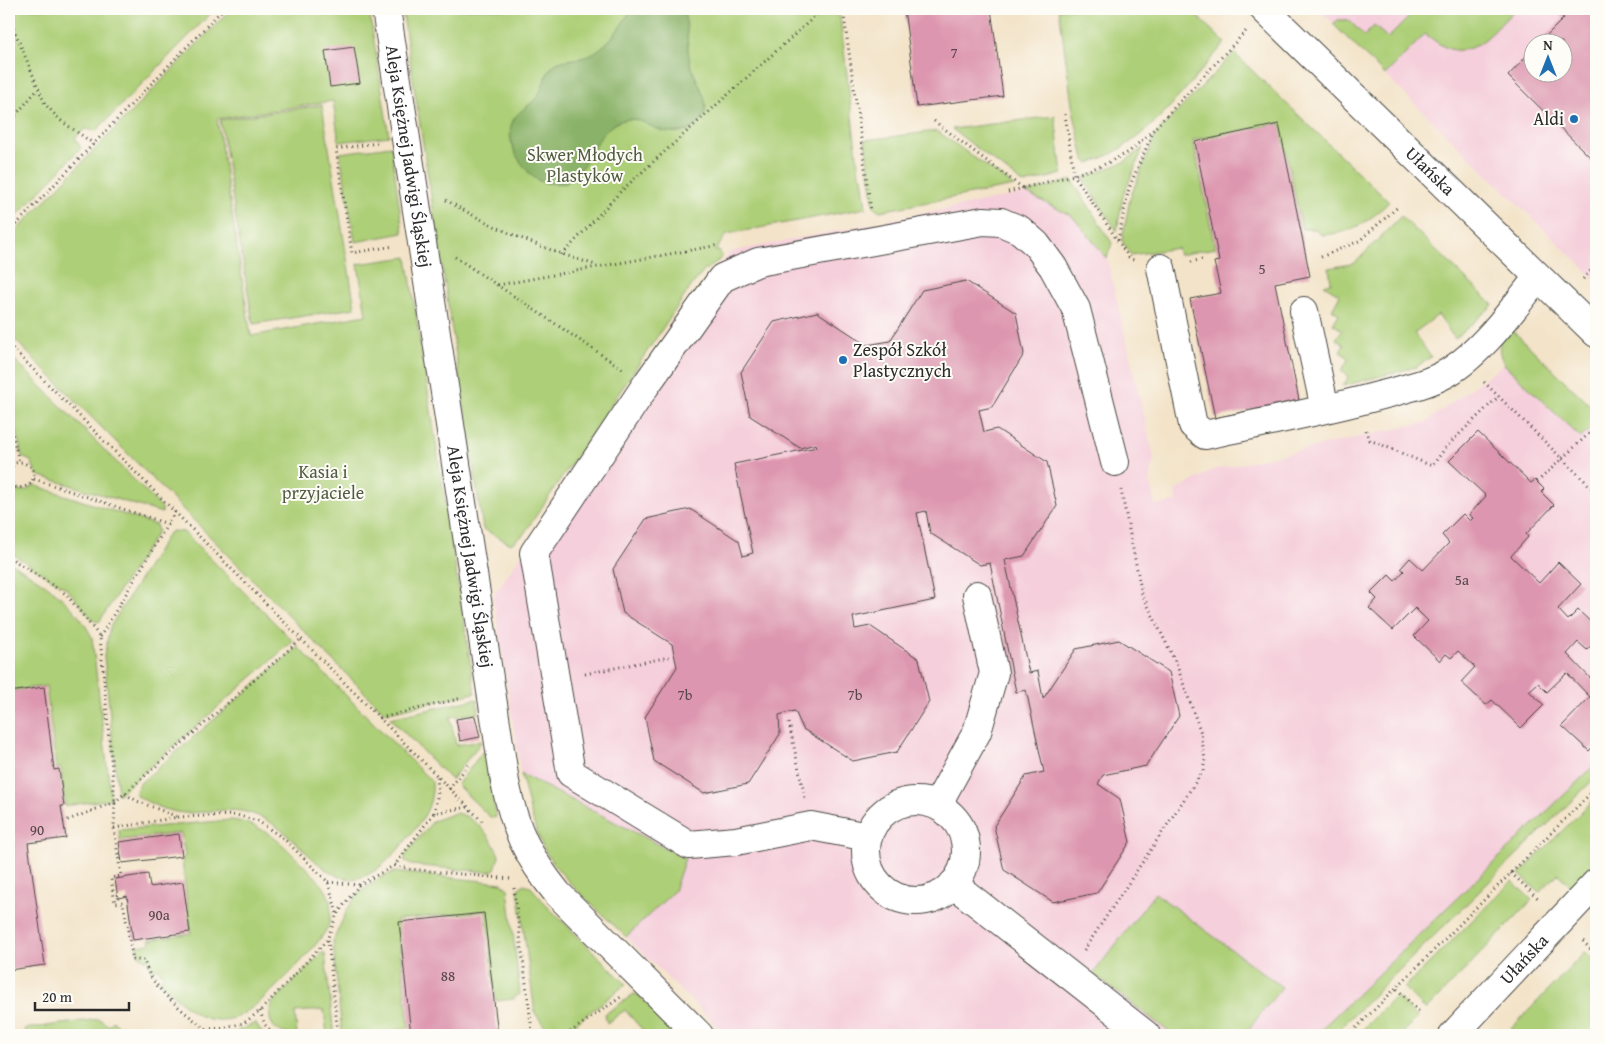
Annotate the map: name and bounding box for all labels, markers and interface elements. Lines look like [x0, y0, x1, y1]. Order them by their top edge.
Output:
north arrow [1522, 32, 1572, 82]
text: N [1543, 35, 1553, 55]
house number: 7 [950, 42, 958, 63]
street label: Aleja Księżnej Jadwigi Śląskiej [379, 43, 440, 269]
place label: Aldi [1533, 105, 1564, 132]
marker: Aldi [1568, 113, 1580, 125]
street label: Ułańska [1399, 140, 1462, 202]
park label: Skwer Młodych Plastyków [527, 141, 643, 189]
house number: 5 [1258, 258, 1266, 279]
place label: Zespół Szkół Plastycznych [853, 336, 951, 384]
marker: Zespół Szkół Plastycznych [837, 354, 849, 366]
street label: Aleja Księżnej Jadwigi Śląskiej [440, 443, 501, 670]
park label: Kasia i przyjaciele [282, 458, 364, 506]
house number: 5a [1455, 569, 1469, 590]
house number: 7b [678, 684, 693, 705]
house number: 7b [848, 684, 863, 705]
house number: 90 [30, 819, 44, 840]
house number: 90a [148, 904, 170, 925]
street label: Ułańska [1493, 927, 1555, 990]
house number: 88 [441, 965, 455, 986]
scale bar [35, 979, 129, 1011]
text: 20 m [42, 986, 73, 1007]

